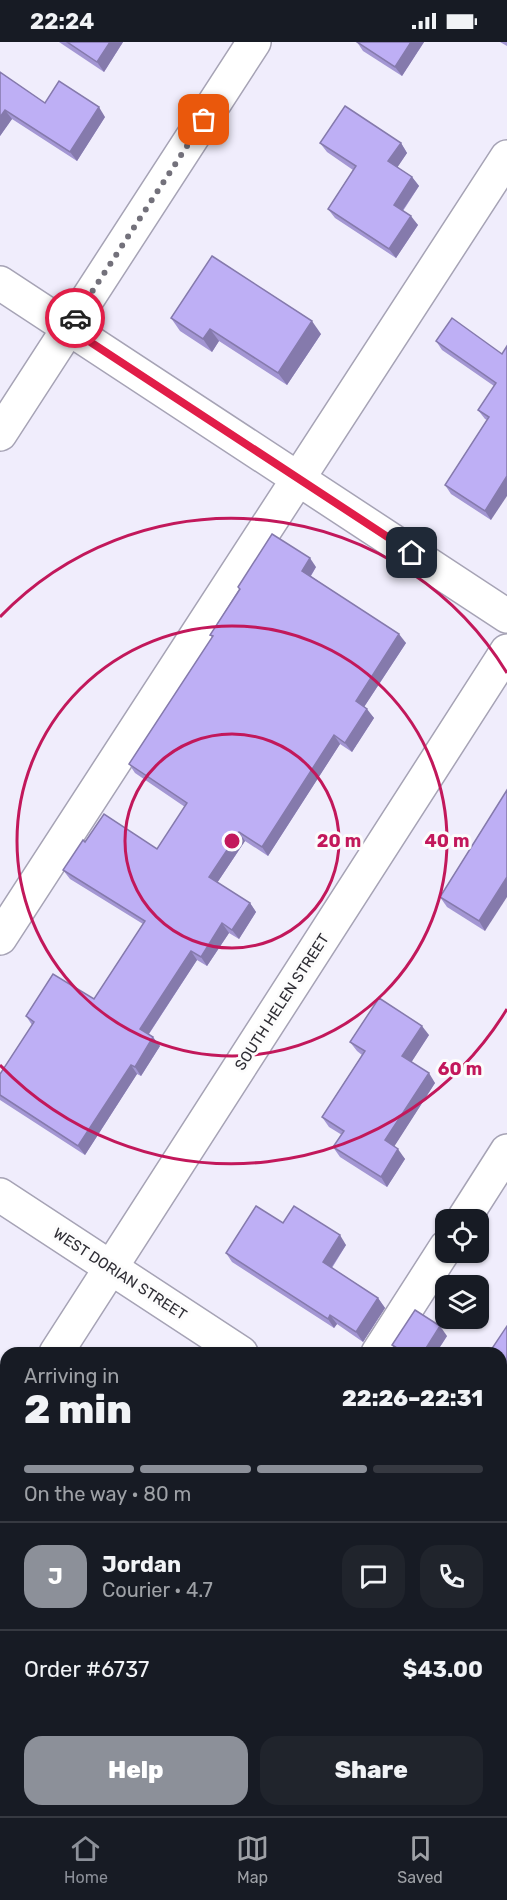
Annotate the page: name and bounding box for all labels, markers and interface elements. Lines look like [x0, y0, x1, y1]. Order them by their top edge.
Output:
text: 22:24 [30, 8, 94, 35]
pin [178, 94, 229, 145]
icon: bag [187, 103, 220, 136]
courier [45, 288, 105, 348]
icon: car [59, 302, 92, 335]
pin [386, 527, 437, 578]
icon: home [395, 536, 428, 569]
text: 20 m [317, 830, 361, 852]
text: 40 m [425, 830, 469, 852]
centre of rings [222, 831, 242, 851]
street label: SOUTH HELEN STREET [231, 930, 333, 1074]
text: 60 m [438, 1058, 482, 1080]
map controls [435, 1209, 489, 1329]
button: locate [435, 1209, 489, 1263]
street label: WEST DORIAN STREET [50, 1224, 190, 1324]
button: layers [435, 1275, 489, 1329]
text: Arriving in [24, 1364, 119, 1388]
text: 22:26–22:31 [342, 1385, 483, 1412]
text: 2 min [24, 1387, 132, 1433]
text: On the way · 80 m [24, 1482, 191, 1506]
button: chat [342, 1545, 405, 1608]
button: phone [420, 1545, 483, 1608]
text: Jordan [102, 1551, 181, 1578]
text: J [48, 1563, 63, 1590]
text: Courier · 4.7 [102, 1578, 213, 1602]
text: Order #6737 [24, 1656, 149, 1683]
text: $43.00 [403, 1656, 483, 1683]
button: Help [24, 1736, 248, 1805]
button: Share [260, 1736, 483, 1805]
tab: Home [64, 1832, 108, 1887]
tab: Map [236, 1832, 269, 1887]
tab: Saved [397, 1832, 443, 1887]

